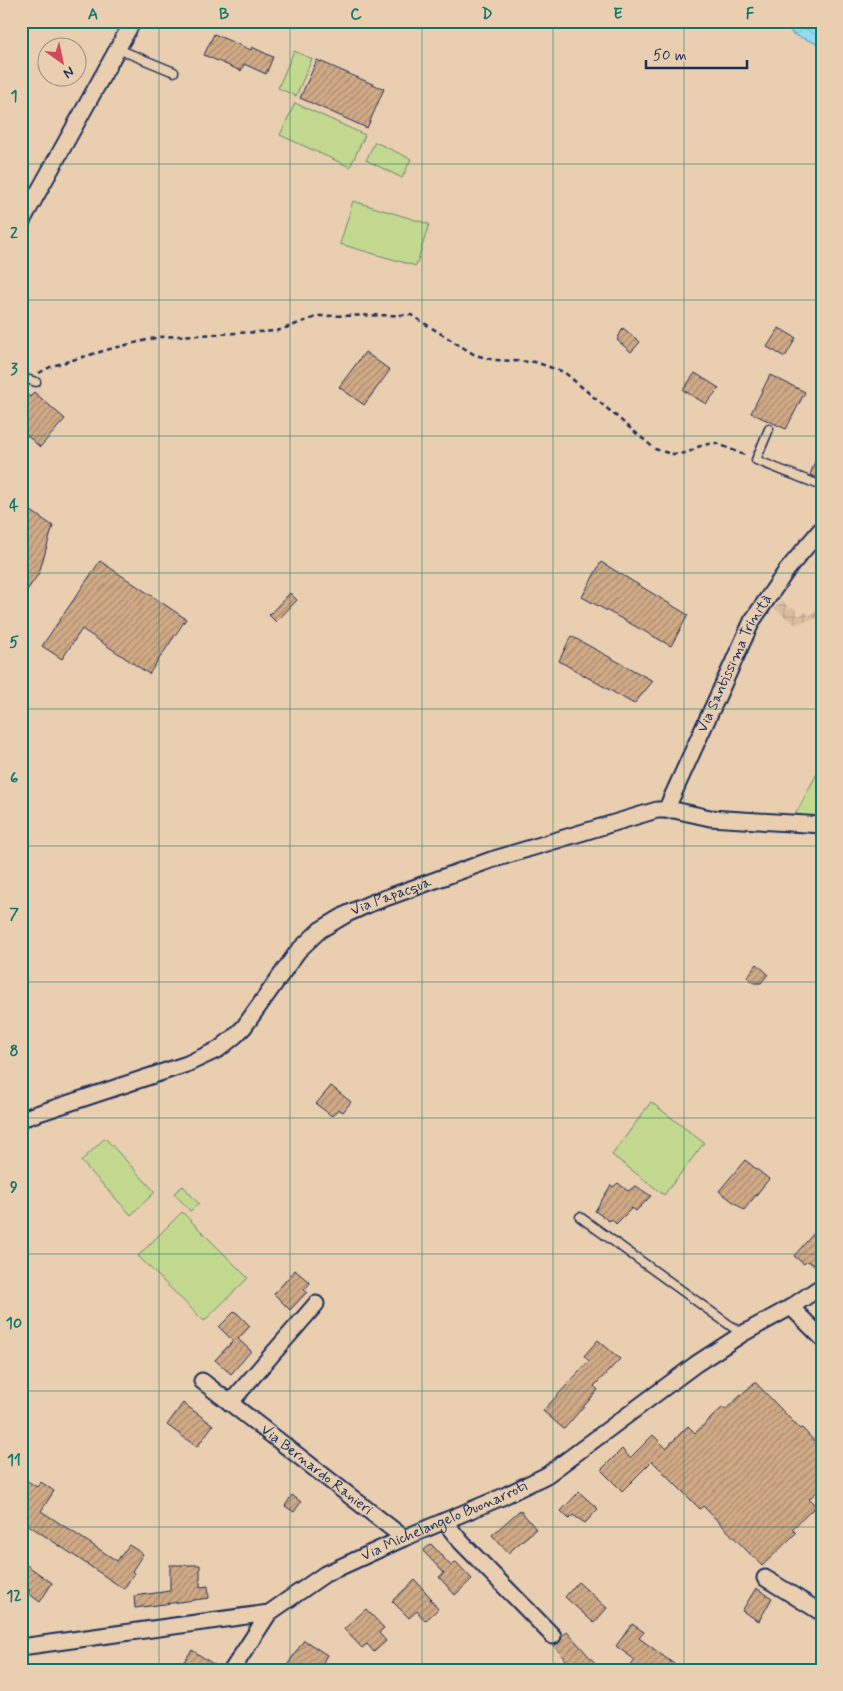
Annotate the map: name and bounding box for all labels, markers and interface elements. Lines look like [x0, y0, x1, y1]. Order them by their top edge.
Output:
text: A [88, 4, 98, 25]
text: B [219, 4, 229, 25]
text: C [350, 4, 362, 25]
text: D [481, 4, 493, 25]
text: E [613, 4, 623, 25]
text: F [746, 4, 755, 25]
north arrow [38, 38, 88, 88]
scale bar [646, 38, 747, 70]
text: 50 m [653, 46, 687, 66]
text: N [60, 62, 77, 82]
text: 1 [10, 86, 18, 107]
text: 2 [10, 223, 18, 244]
text: 3 [10, 359, 18, 380]
text: 4 [9, 495, 19, 516]
street label: Via Santissima Trinità [693, 590, 777, 736]
text: 5 [9, 632, 19, 653]
text: 6 [10, 768, 18, 789]
street label: Via Papacqua [347, 872, 435, 921]
text: 7 [9, 904, 19, 925]
text: 8 [9, 1041, 19, 1062]
text: 9 [10, 1177, 18, 1198]
text: 10 [6, 1313, 22, 1334]
street label: Via Bernardo Ranieri [256, 1420, 377, 1520]
text: 11 [7, 1450, 21, 1471]
street label: Via Michelangelo Buonarroti [358, 1476, 531, 1566]
text: 12 [6, 1586, 22, 1607]

